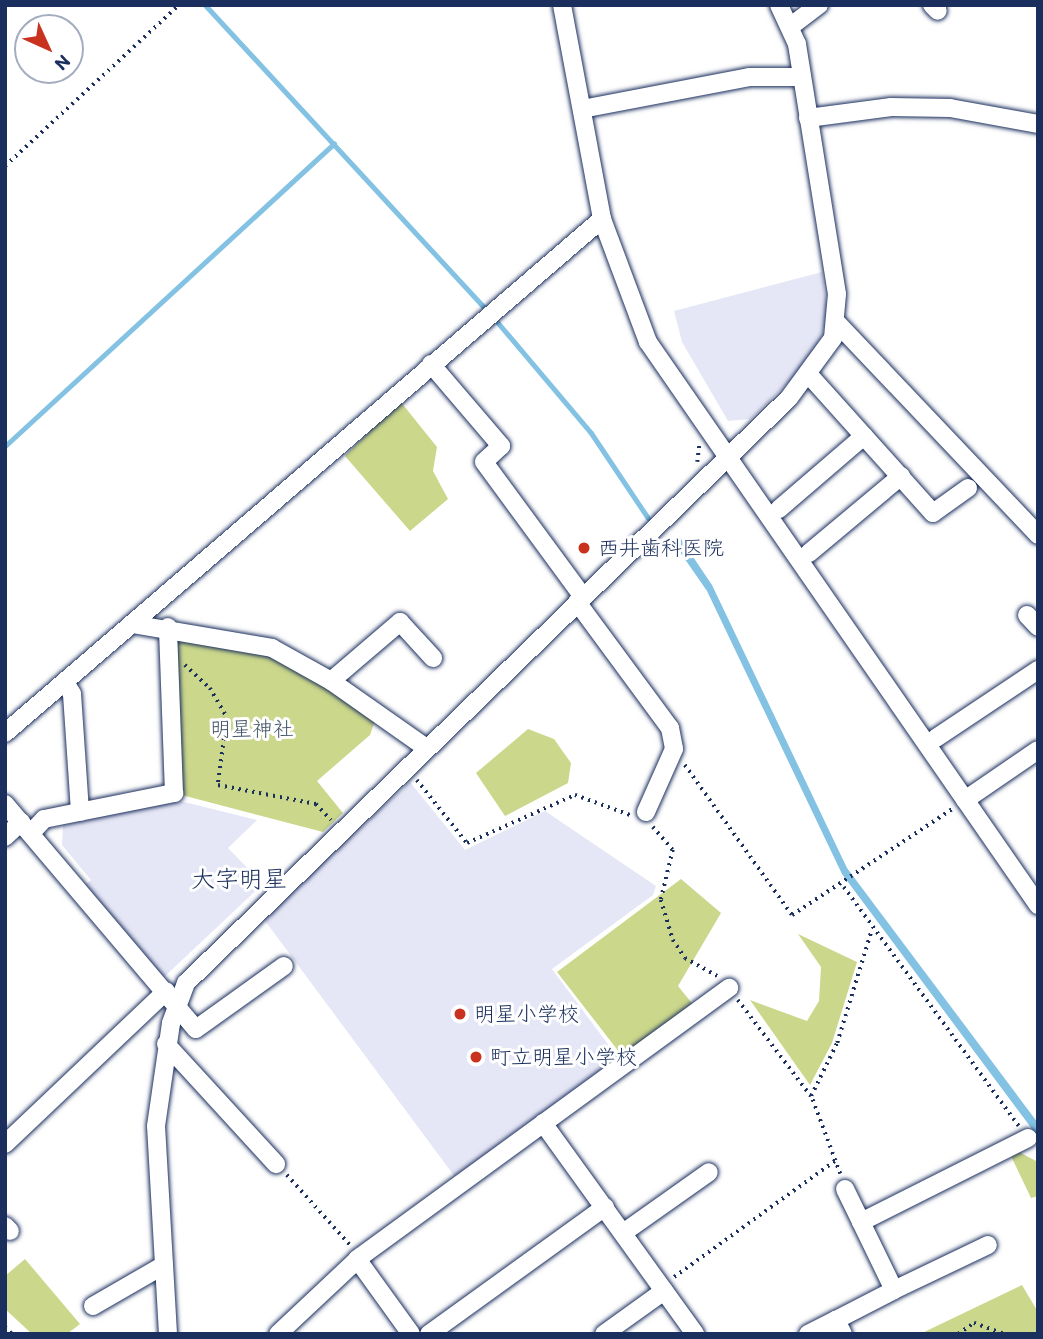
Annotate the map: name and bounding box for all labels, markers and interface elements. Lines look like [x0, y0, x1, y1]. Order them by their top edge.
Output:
north arrow [14, 14, 84, 84]
text: N [50, 50, 75, 75]
place label: 西井歯科医院 [598, 535, 724, 561]
marker: 西井歯科医院 [576, 540, 592, 556]
park label: 明星神社 [210, 716, 294, 742]
district label: 大字明星 [191, 865, 287, 893]
place label: 明星小学校 [474, 1001, 579, 1027]
marker: 明星小学校 [452, 1006, 468, 1022]
place label: 町立明星小学校 [490, 1044, 637, 1070]
marker: 町立明星小学校 [468, 1049, 484, 1065]

